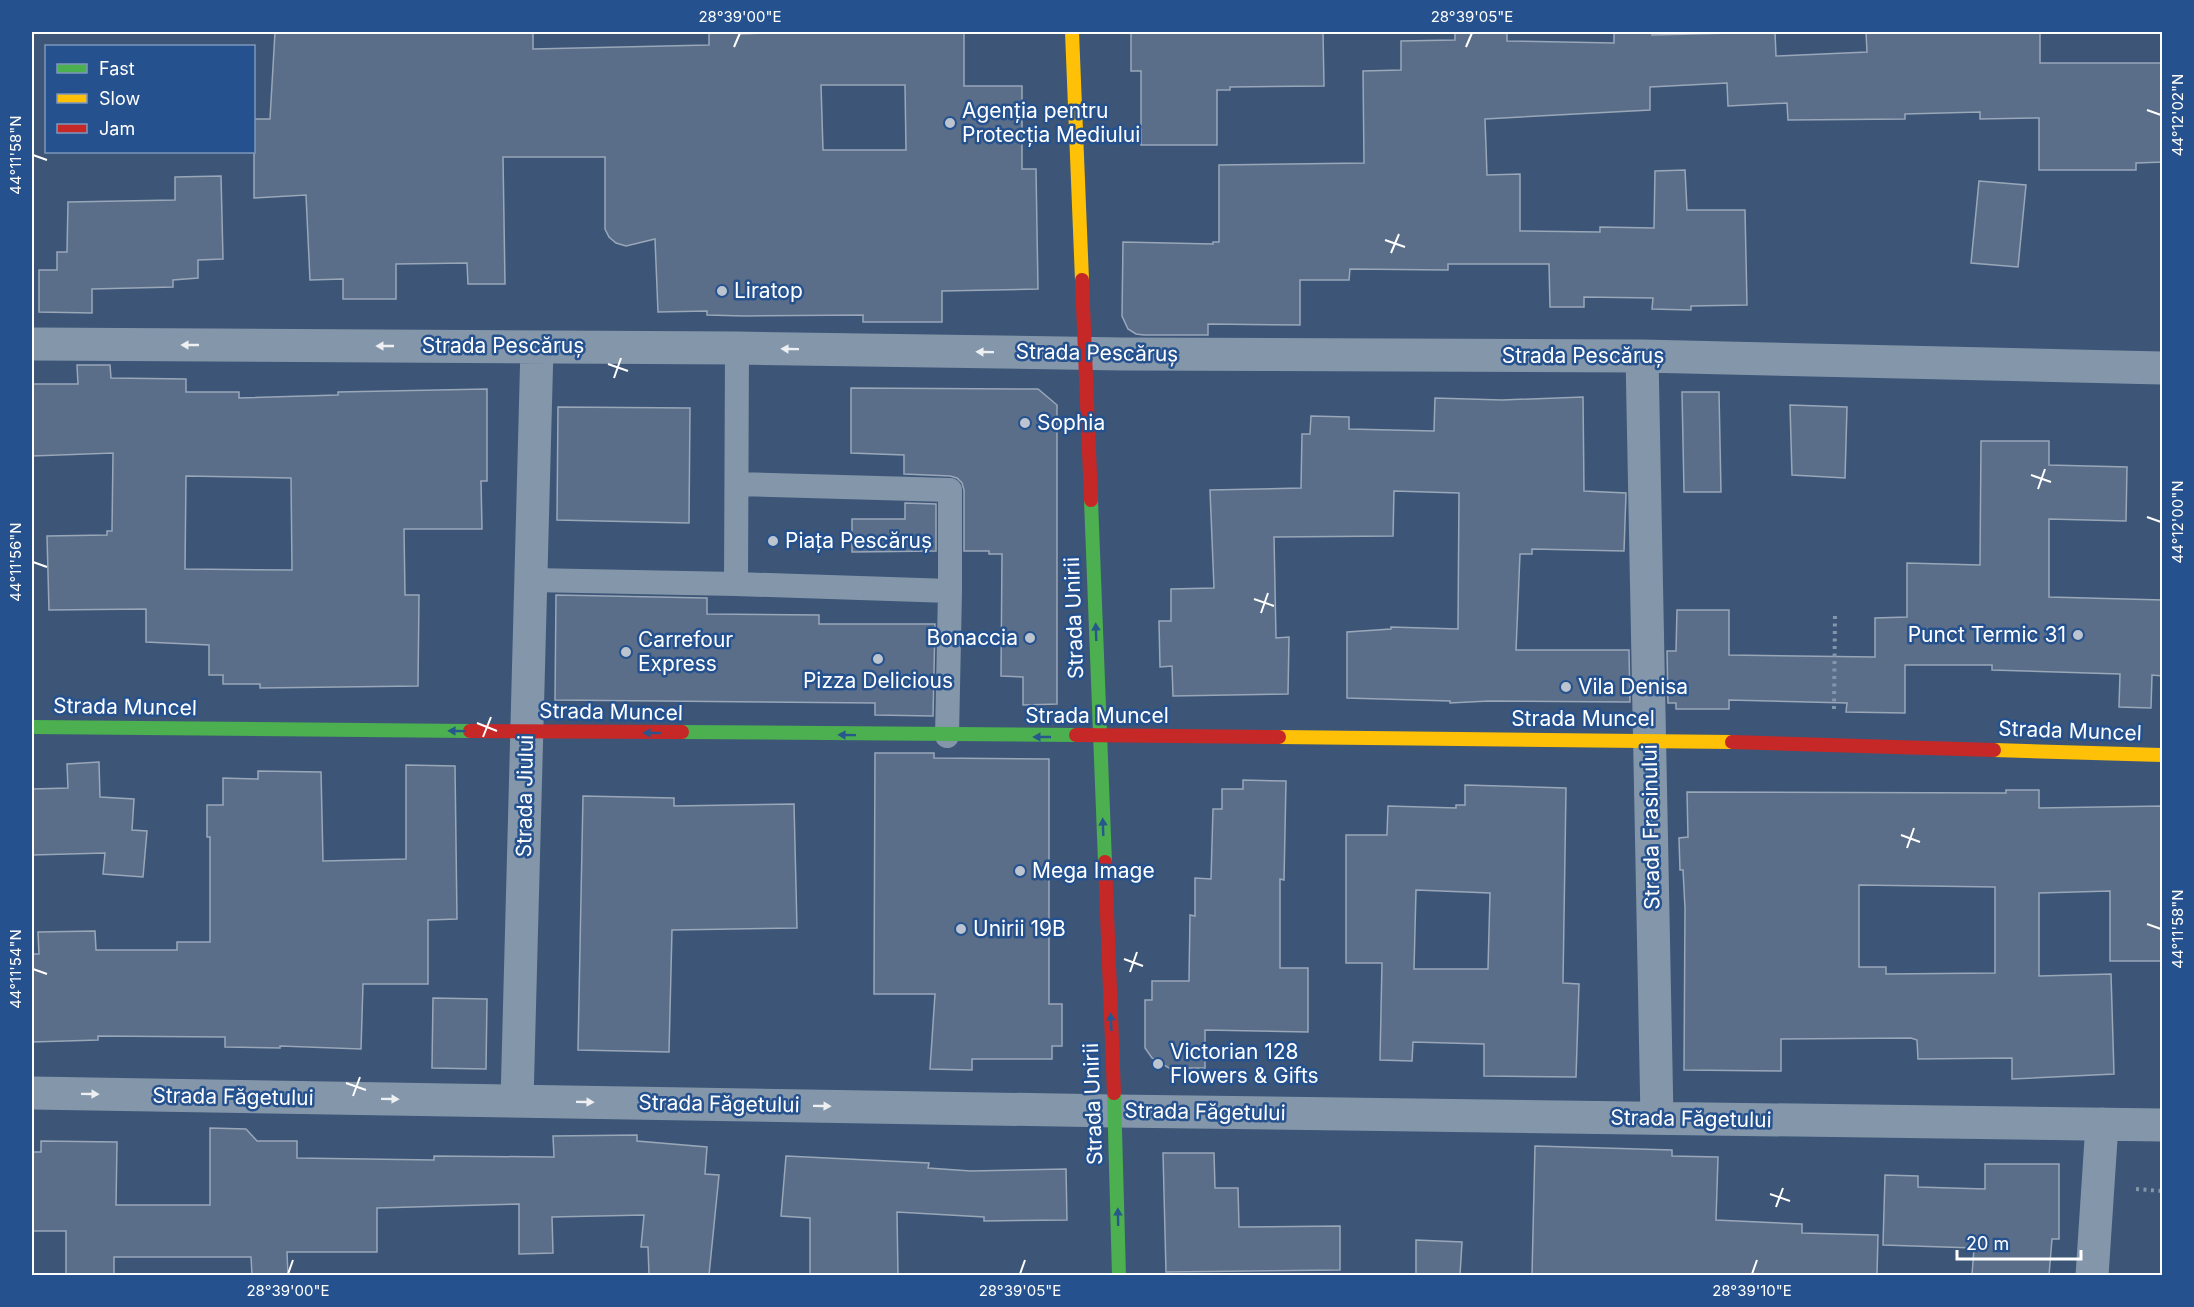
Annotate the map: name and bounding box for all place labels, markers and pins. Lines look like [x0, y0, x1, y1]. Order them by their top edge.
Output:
place label: Agenția pentru Protecția Mediului [962, 98, 1140, 147]
marker: Agenția pentru Protecția Mediului [943, 116, 957, 130]
place label: Liratop [734, 278, 803, 303]
marker: Liratop [715, 284, 729, 298]
place label: Sophia [1037, 410, 1105, 435]
marker: Sophia [1018, 416, 1032, 430]
place label: Piața Pescăruș [785, 528, 932, 553]
marker: Piața Pescăruș [766, 534, 780, 548]
place label: Punct Termic 31 [1908, 622, 2066, 647]
place label: Bonaccia [927, 625, 1018, 650]
place label: Carrefour Express [638, 627, 733, 676]
marker: Punct Termic 31 [2071, 628, 2085, 642]
marker: Bonaccia [1023, 631, 1037, 645]
marker: Carrefour Express [619, 645, 633, 659]
marker: Pizza Delicious [871, 652, 885, 666]
place label: Pizza Delicious [803, 668, 953, 693]
place label: Vila Denisa [1578, 674, 1688, 699]
marker: Vila Denisa [1559, 680, 1573, 694]
place label: Mega Image [1032, 858, 1155, 883]
marker: Mega Image [1013, 864, 1027, 878]
place label: Unirii 19B [973, 916, 1066, 941]
marker: Unirii 19B [954, 922, 968, 936]
place label: Victorian 128 Flowers & Gifts [1170, 1039, 1319, 1088]
marker: Victorian 128 Flowers & Gifts [1151, 1057, 1165, 1071]

